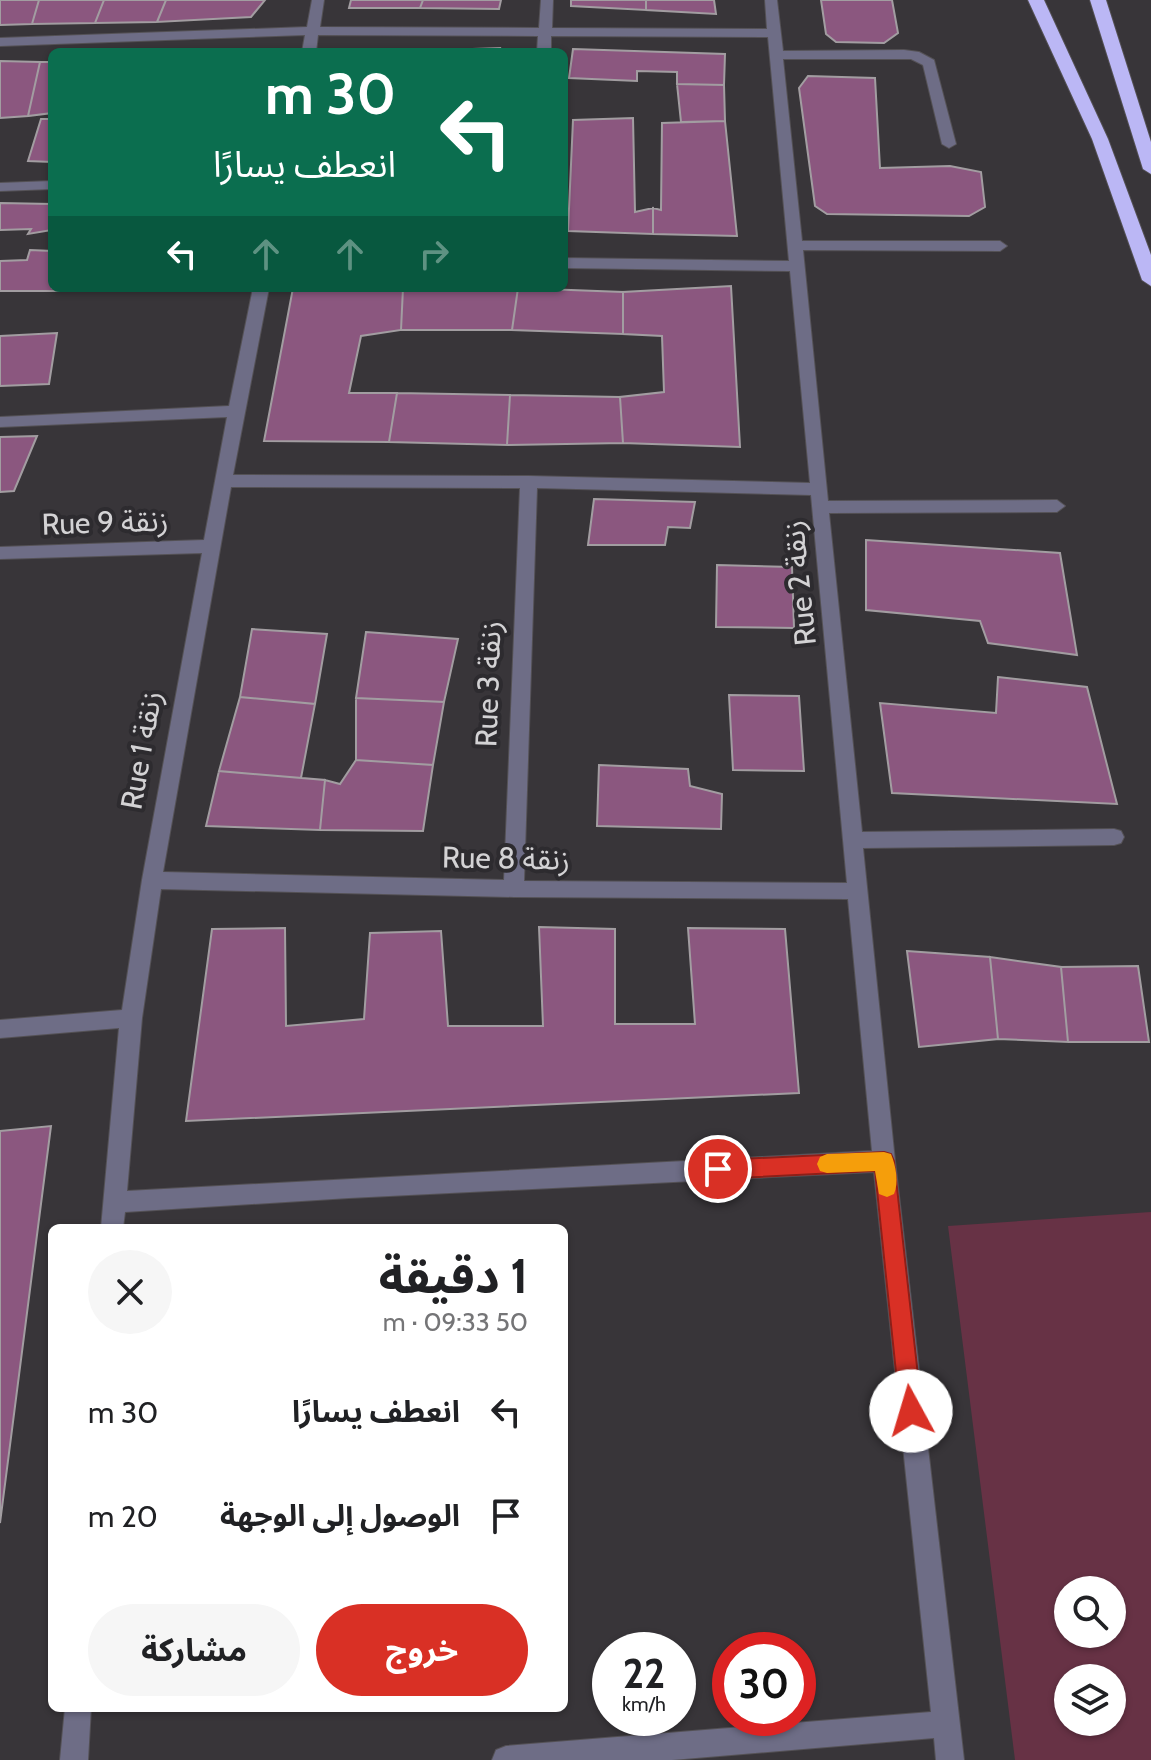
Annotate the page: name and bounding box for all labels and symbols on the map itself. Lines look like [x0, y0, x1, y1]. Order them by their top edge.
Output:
street label: Rue 9 زنقة [41, 501, 169, 543]
street label: Rue 2 زنقة [774, 519, 824, 647]
street label: Rue 3 زنقة [467, 620, 509, 748]
street label: Rue 1 زنقة [112, 688, 170, 812]
street label: Rue 8 زنقة [442, 838, 570, 878]
pin [684, 1135, 752, 1203]
position arrow [869, 1369, 953, 1453]
speed limit sign: 30 [712, 1632, 816, 1736]

